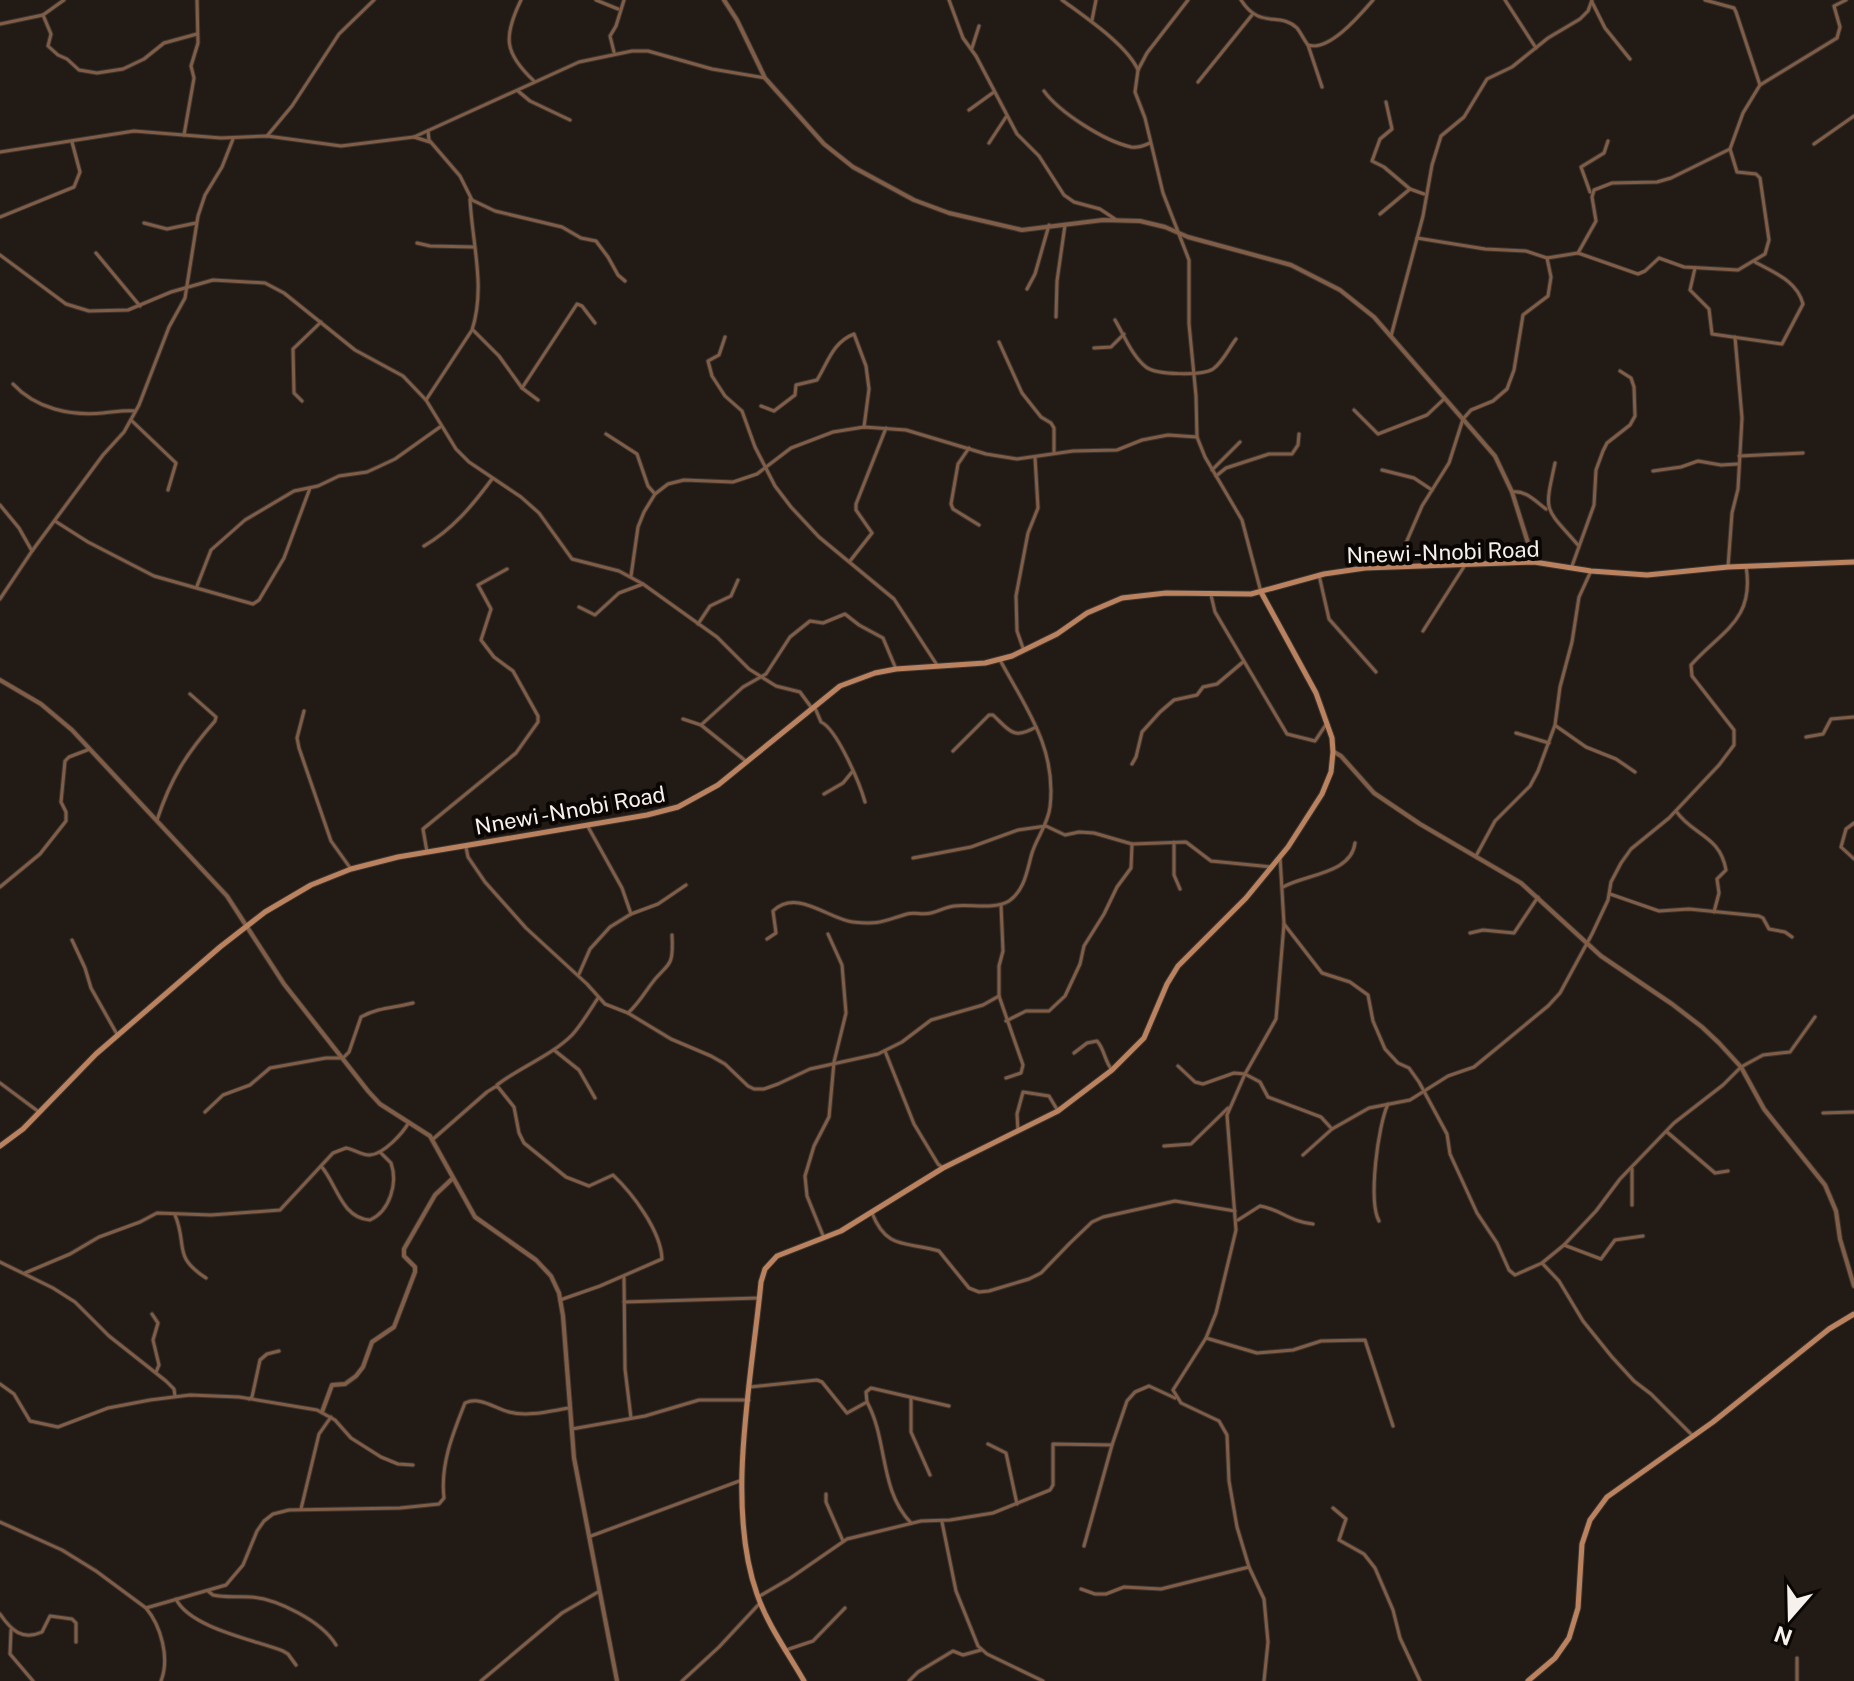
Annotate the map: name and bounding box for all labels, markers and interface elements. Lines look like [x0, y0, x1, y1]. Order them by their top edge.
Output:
street label: Nnewi -Nnobi Road [1346, 536, 1540, 568]
street label: Nnewi -Nnobi Road [473, 780, 667, 840]
north arrow [1750, 1577, 1830, 1657]
text: N [1771, 1621, 1796, 1651]

